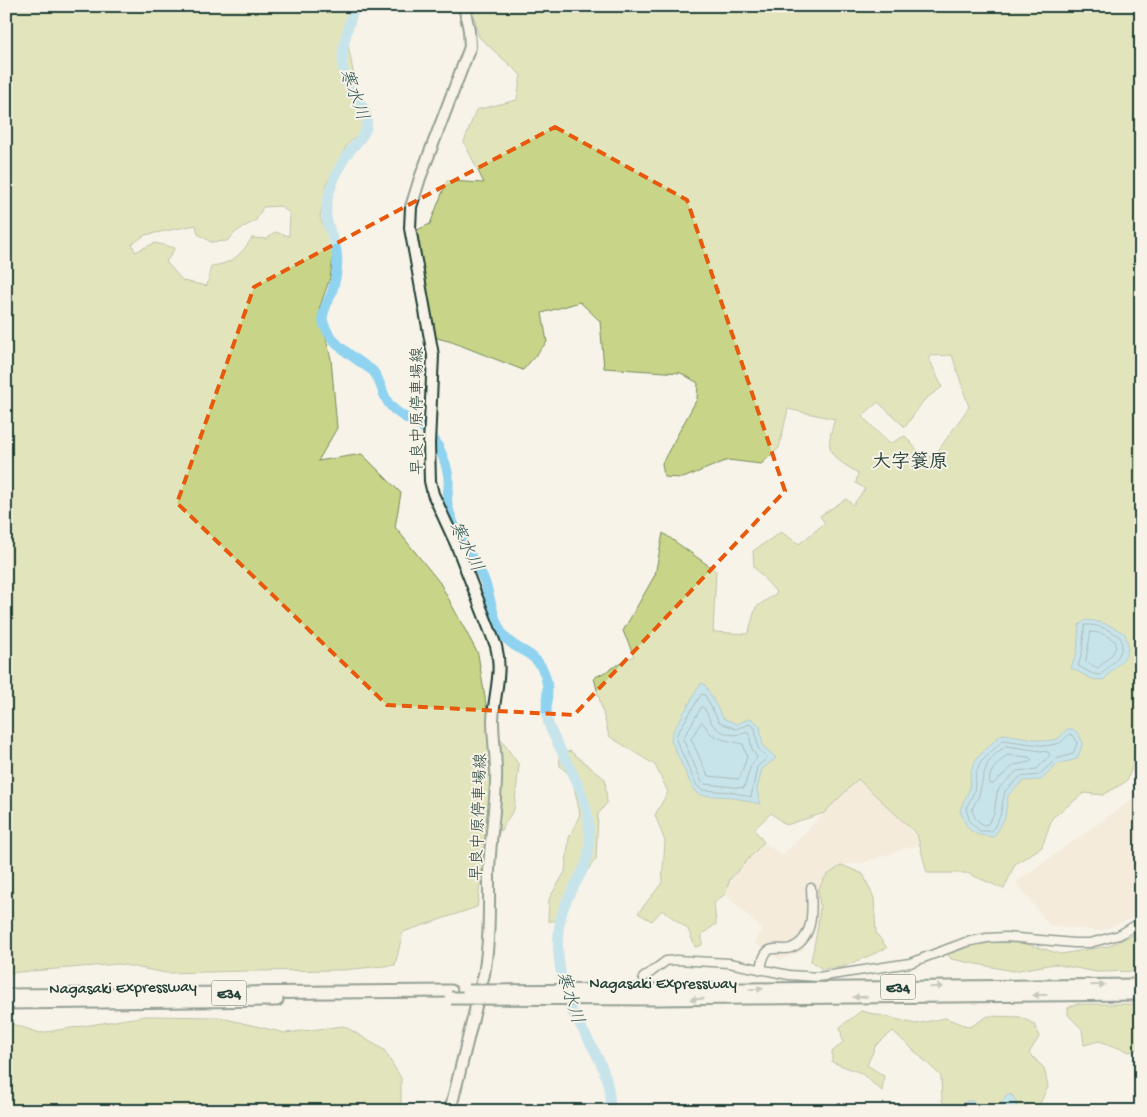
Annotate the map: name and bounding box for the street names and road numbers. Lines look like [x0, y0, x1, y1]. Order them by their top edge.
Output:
street label: 早良中原停車場線 [408, 347, 429, 475]
street label: 早良中原停車場線 [467, 753, 492, 881]
road number: E34 [880, 974, 916, 1000]
street label: Nagasaki Expressway [589, 976, 737, 995]
street label: Nagasaki Expressway [49, 979, 197, 1000]
road number: E34 [212, 980, 246, 1006]

